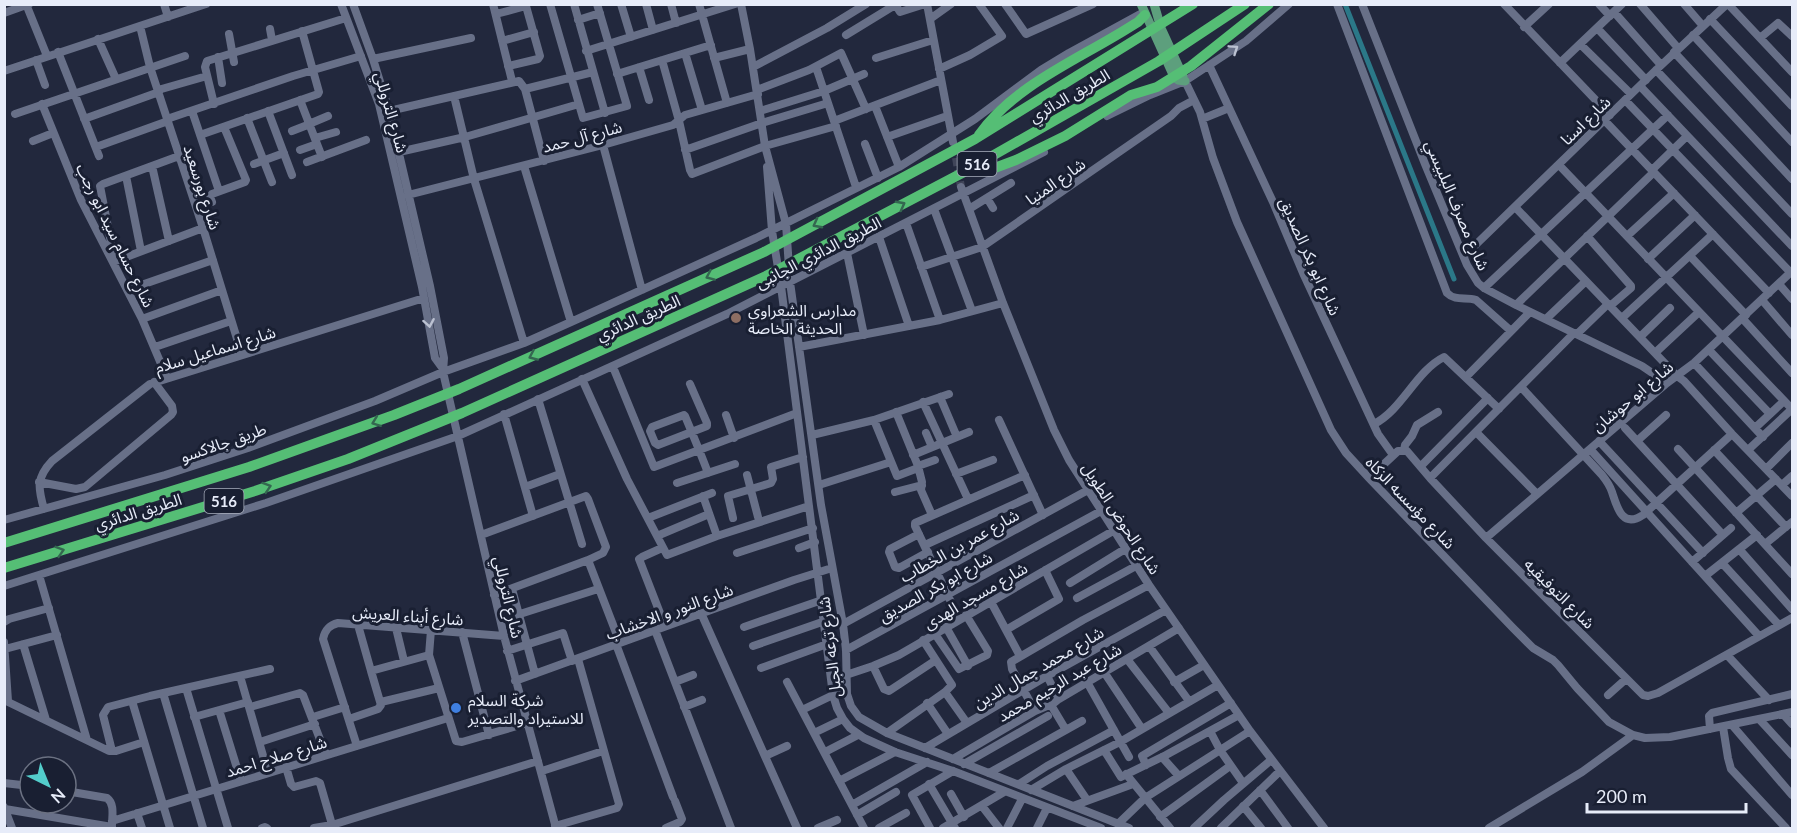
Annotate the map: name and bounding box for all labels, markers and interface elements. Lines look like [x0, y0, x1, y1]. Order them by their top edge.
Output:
one-way arrow [1227, 45, 1238, 56]
street label: الطريق الدائري [1025, 64, 1115, 129]
street label: شارع التروللي [368, 69, 413, 156]
street label: شارع اسنا [1556, 92, 1617, 151]
street label: شارع آل حمد [540, 116, 625, 160]
street label: شارع مصرف البلبيسي [1418, 137, 1494, 275]
street label: شارع بورسعيد [177, 142, 226, 233]
road number: 516 [958, 152, 996, 176]
street label: شارع المنيا [1021, 154, 1091, 212]
street label: شارع حسام سيد ابو رجب [69, 160, 159, 312]
street label: شارع ابو بكر الصديق [1273, 194, 1346, 320]
one-way arrow [894, 201, 905, 212]
street label: الطريق الدائري الجانبى [752, 212, 886, 295]
one-way arrow [812, 217, 823, 228]
one-way arrow [706, 268, 717, 280]
street label: الطريق الدائري [593, 290, 685, 347]
place label: مدارس الشعراوي الحديثة الخاصة [748, 300, 857, 337]
marker: مدارس الشعراوي الحديثة الخاصة [729, 311, 743, 325]
one-way arrow [422, 318, 435, 328]
street label: شارع اسماعيل سلام [152, 322, 279, 380]
one-way arrow [528, 349, 539, 361]
street label: شارع ابو حوشان [1588, 357, 1679, 439]
one-way arrow [371, 415, 382, 427]
street label: طريق جالاكسو [178, 418, 269, 467]
street label: شارع مؤسسه الزكاه [1359, 452, 1460, 555]
street label: شارع الحوض الطويل [1075, 459, 1165, 580]
one-way arrow [261, 482, 272, 495]
street label: الطريق الدائري [92, 489, 185, 537]
road number: 516 [204, 489, 244, 513]
street label: شارع عمر بن الخطاب [896, 504, 1024, 589]
one-way arrow [54, 546, 65, 558]
street label: شارع ابو بكر الصديق [875, 547, 997, 629]
street label: شارع التروللي [486, 554, 528, 641]
street label: شارع التوفيقيه [1518, 554, 1599, 635]
street label: شارع مسجد الهدى [920, 558, 1032, 636]
street label: شارع النور و الاخشاب [603, 579, 737, 647]
street label: شارع ترعه الجبل [813, 595, 849, 698]
street label: شارع أبناء العريش [351, 602, 464, 632]
street label: شارع محمد جمال الدين [970, 622, 1108, 715]
street label: شارع عبد الرحيم محمد [994, 639, 1126, 729]
place label: شركة السلام للاستيراد والتصدير [467, 690, 584, 728]
marker: شركة السلام للاستيراد والتصدير [449, 701, 463, 715]
street label: شارع صلاح احمد [223, 732, 330, 784]
north arrow [18, 755, 78, 815]
scale bar [1587, 776, 1746, 814]
text: N [48, 785, 70, 807]
text: 200 m [1596, 785, 1647, 807]

